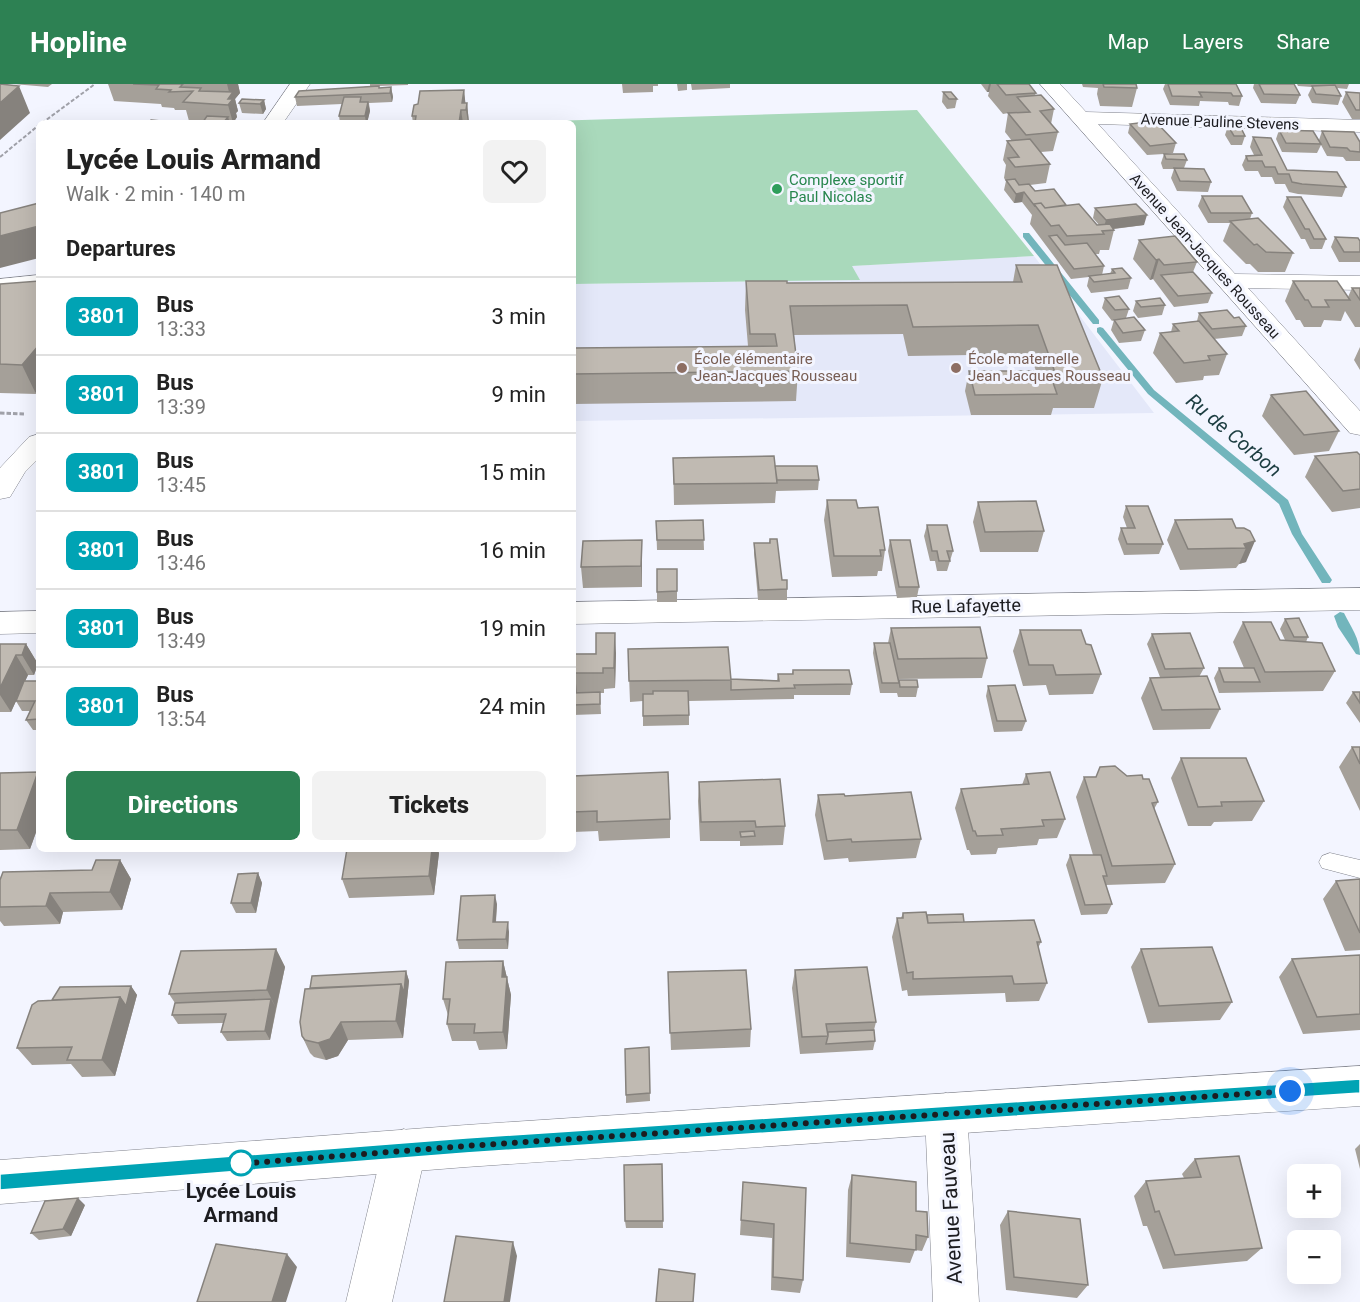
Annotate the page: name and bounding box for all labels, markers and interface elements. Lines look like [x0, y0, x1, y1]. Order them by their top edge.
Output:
text: Hopline [30, 26, 127, 59]
text: Map [1107, 30, 1149, 54]
text: Layers [1182, 30, 1243, 54]
text: Share [1276, 30, 1330, 54]
street label: Avenue Pauline Stevens [1140, 110, 1300, 134]
button: heart [483, 140, 546, 203]
text: Lycée Louis Armand [66, 143, 321, 176]
street label: Avenue Jean-Jacques Rousseau [1126, 170, 1284, 342]
place label: Complexe sportif Paul Nicolas [789, 171, 904, 206]
text: Walk · 2 min · 140 m [66, 182, 245, 206]
marker: Complexe sportif Paul Nicolas [770, 182, 784, 196]
text: Departures [66, 236, 176, 261]
text: Bus [156, 292, 194, 317]
text: 3801 [78, 304, 126, 328]
text: 3 min [491, 304, 546, 329]
text: 13:33 [156, 317, 206, 341]
place label: École élémentaire Jean-Jacques Rousseau [694, 350, 857, 385]
place label: École maternelle Jean Jacques Rousseau [968, 350, 1131, 385]
marker: École élémentaire Jean-Jacques Rousseau [675, 361, 689, 375]
marker: École maternelle Jean Jacques Rousseau [949, 361, 963, 375]
text: Bus [156, 370, 194, 395]
text: 3801 [78, 382, 126, 406]
text: 9 min [491, 382, 546, 407]
water label: Ru de Corbon [1182, 388, 1286, 482]
text: 13:39 [156, 395, 206, 419]
text: Bus [156, 448, 194, 473]
text: 3801 [78, 460, 126, 484]
text: 15 min [479, 460, 546, 485]
text: 13:45 [156, 473, 206, 497]
text: Bus [156, 526, 194, 551]
text: 3801 [78, 538, 126, 562]
text: 16 min [479, 538, 546, 563]
text: 13:46 [156, 551, 206, 575]
street label: Rue Lafayette [911, 594, 1021, 617]
text: Bus [156, 604, 194, 629]
text: 3801 [78, 616, 126, 640]
text: 19 min [479, 616, 546, 641]
text: 13:49 [156, 629, 206, 653]
text: Bus [156, 682, 194, 707]
text: 3801 [78, 694, 126, 718]
text: 24 min [479, 694, 546, 719]
text: 13:54 [156, 707, 206, 731]
button: Directions [66, 771, 300, 840]
button: Tickets [312, 771, 546, 840]
your location [1275, 1076, 1305, 1106]
street label: Avenue Fauveau [935, 1131, 967, 1285]
marker: Lycée Louis Armand [228, 1150, 254, 1176]
map controls [1287, 1164, 1341, 1284]
button: + [1287, 1164, 1341, 1218]
place label: Lycée Louis Armand [186, 1179, 297, 1227]
button: − [1287, 1230, 1341, 1284]

